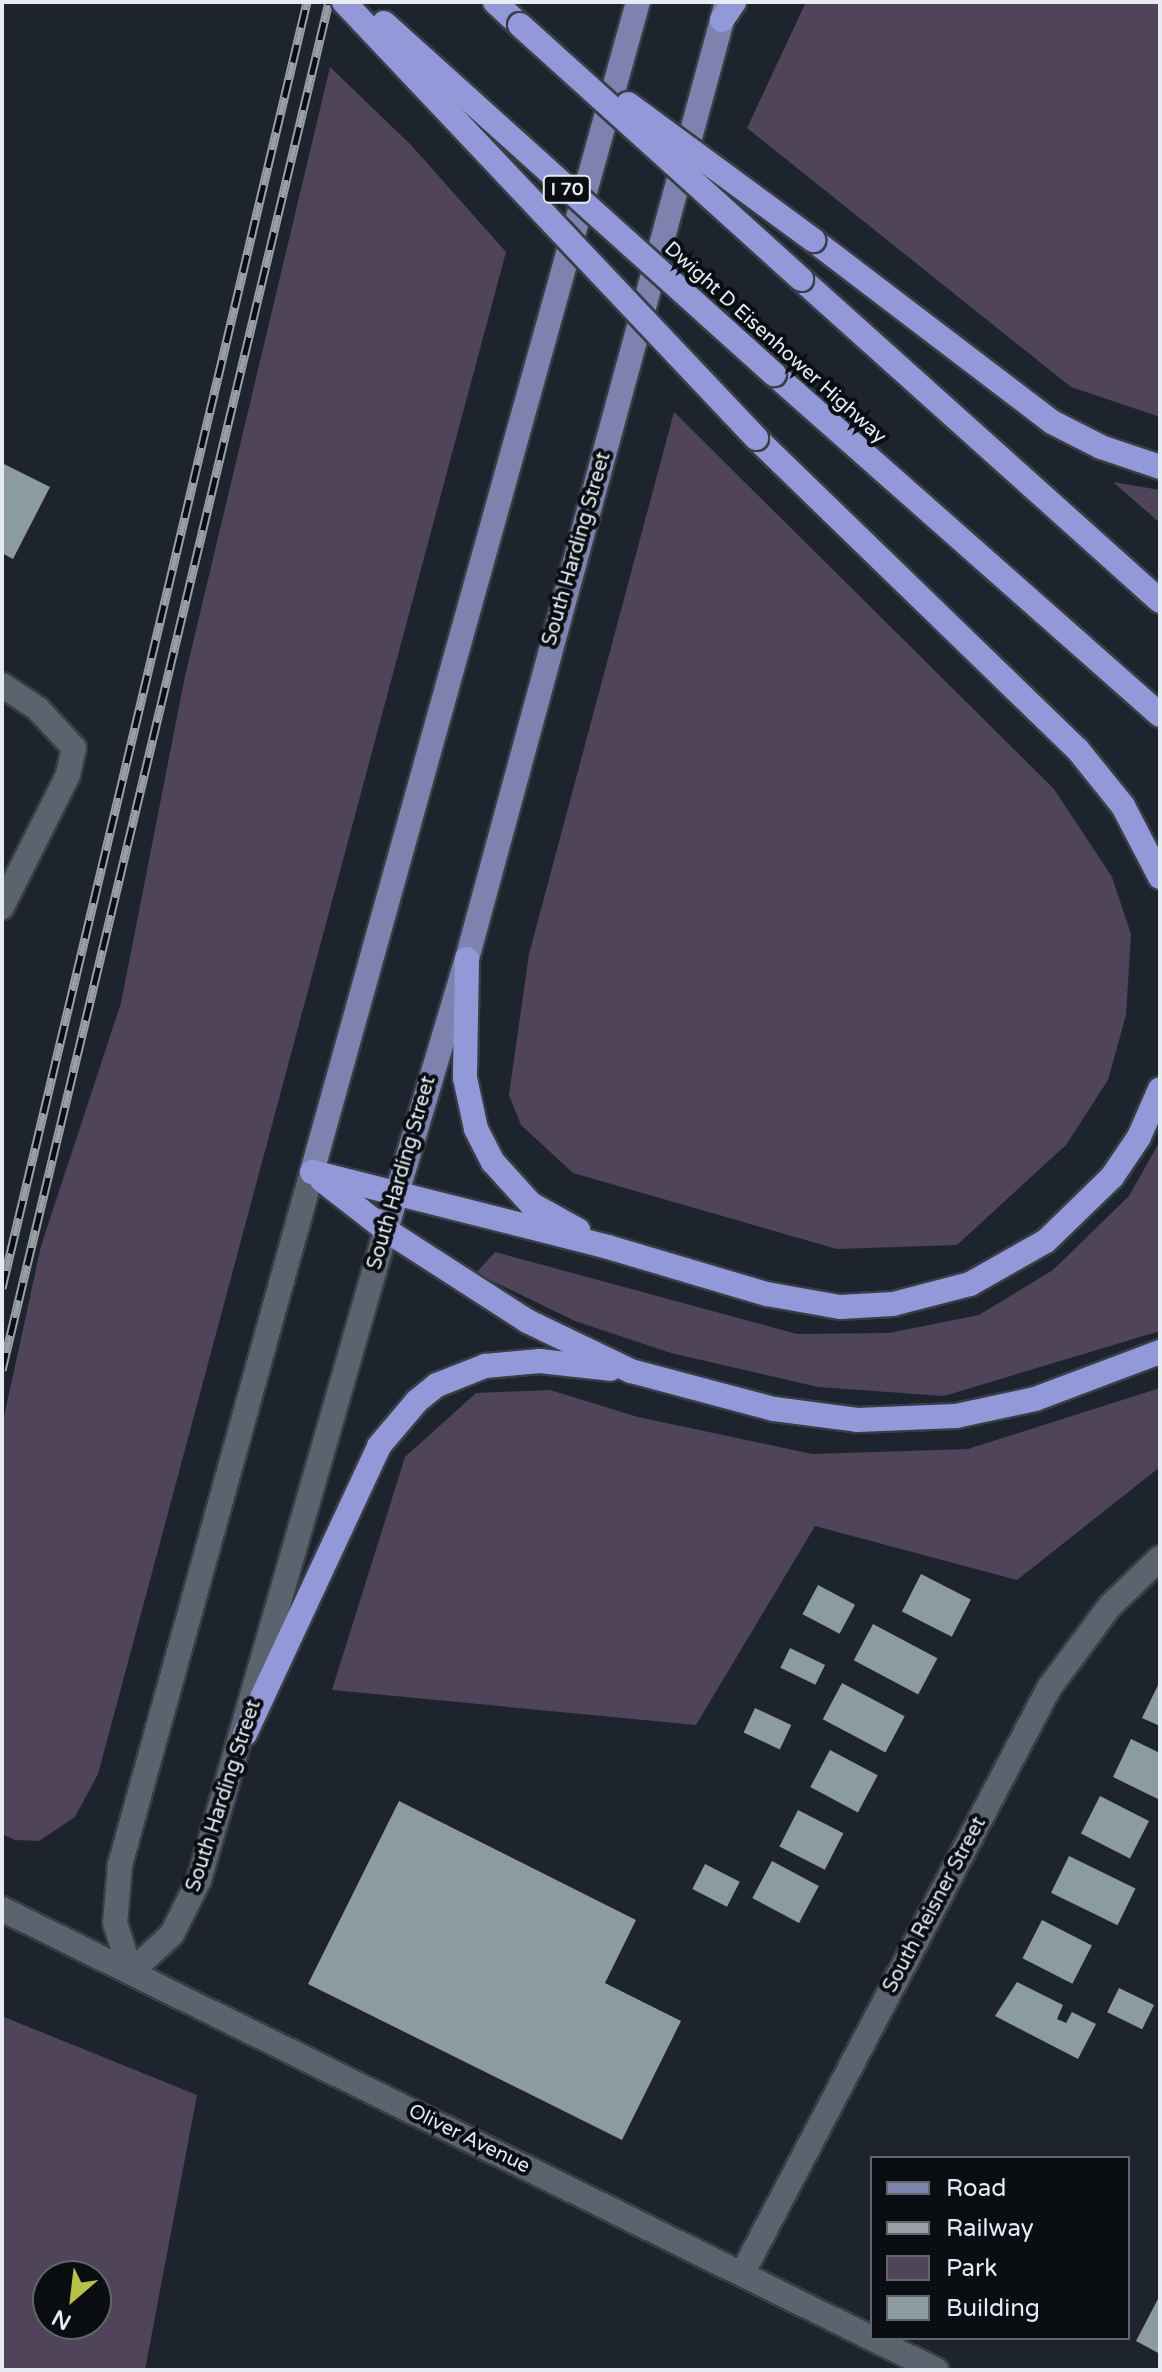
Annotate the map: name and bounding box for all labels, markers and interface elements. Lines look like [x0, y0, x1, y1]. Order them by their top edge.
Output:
road number: I 70 [541, 175, 593, 203]
street label: Dwight D Eisenhower Highway [659, 237, 891, 449]
street label: South Harding Street [538, 449, 616, 649]
street label: South Harding Street [363, 1073, 441, 1273]
street label: South Harding Street [182, 1697, 266, 1895]
street label: South Reisner Street [879, 1813, 991, 1997]
street label: Oliver Avenue [404, 2099, 534, 2179]
legend [870, 2156, 1130, 2340]
text: Road [946, 2174, 1006, 2203]
text: Railway [946, 2214, 1034, 2243]
text: Park [946, 2254, 997, 2283]
north arrow [32, 2260, 112, 2340]
text: Building [946, 2294, 1040, 2323]
text: N [48, 2304, 76, 2335]

